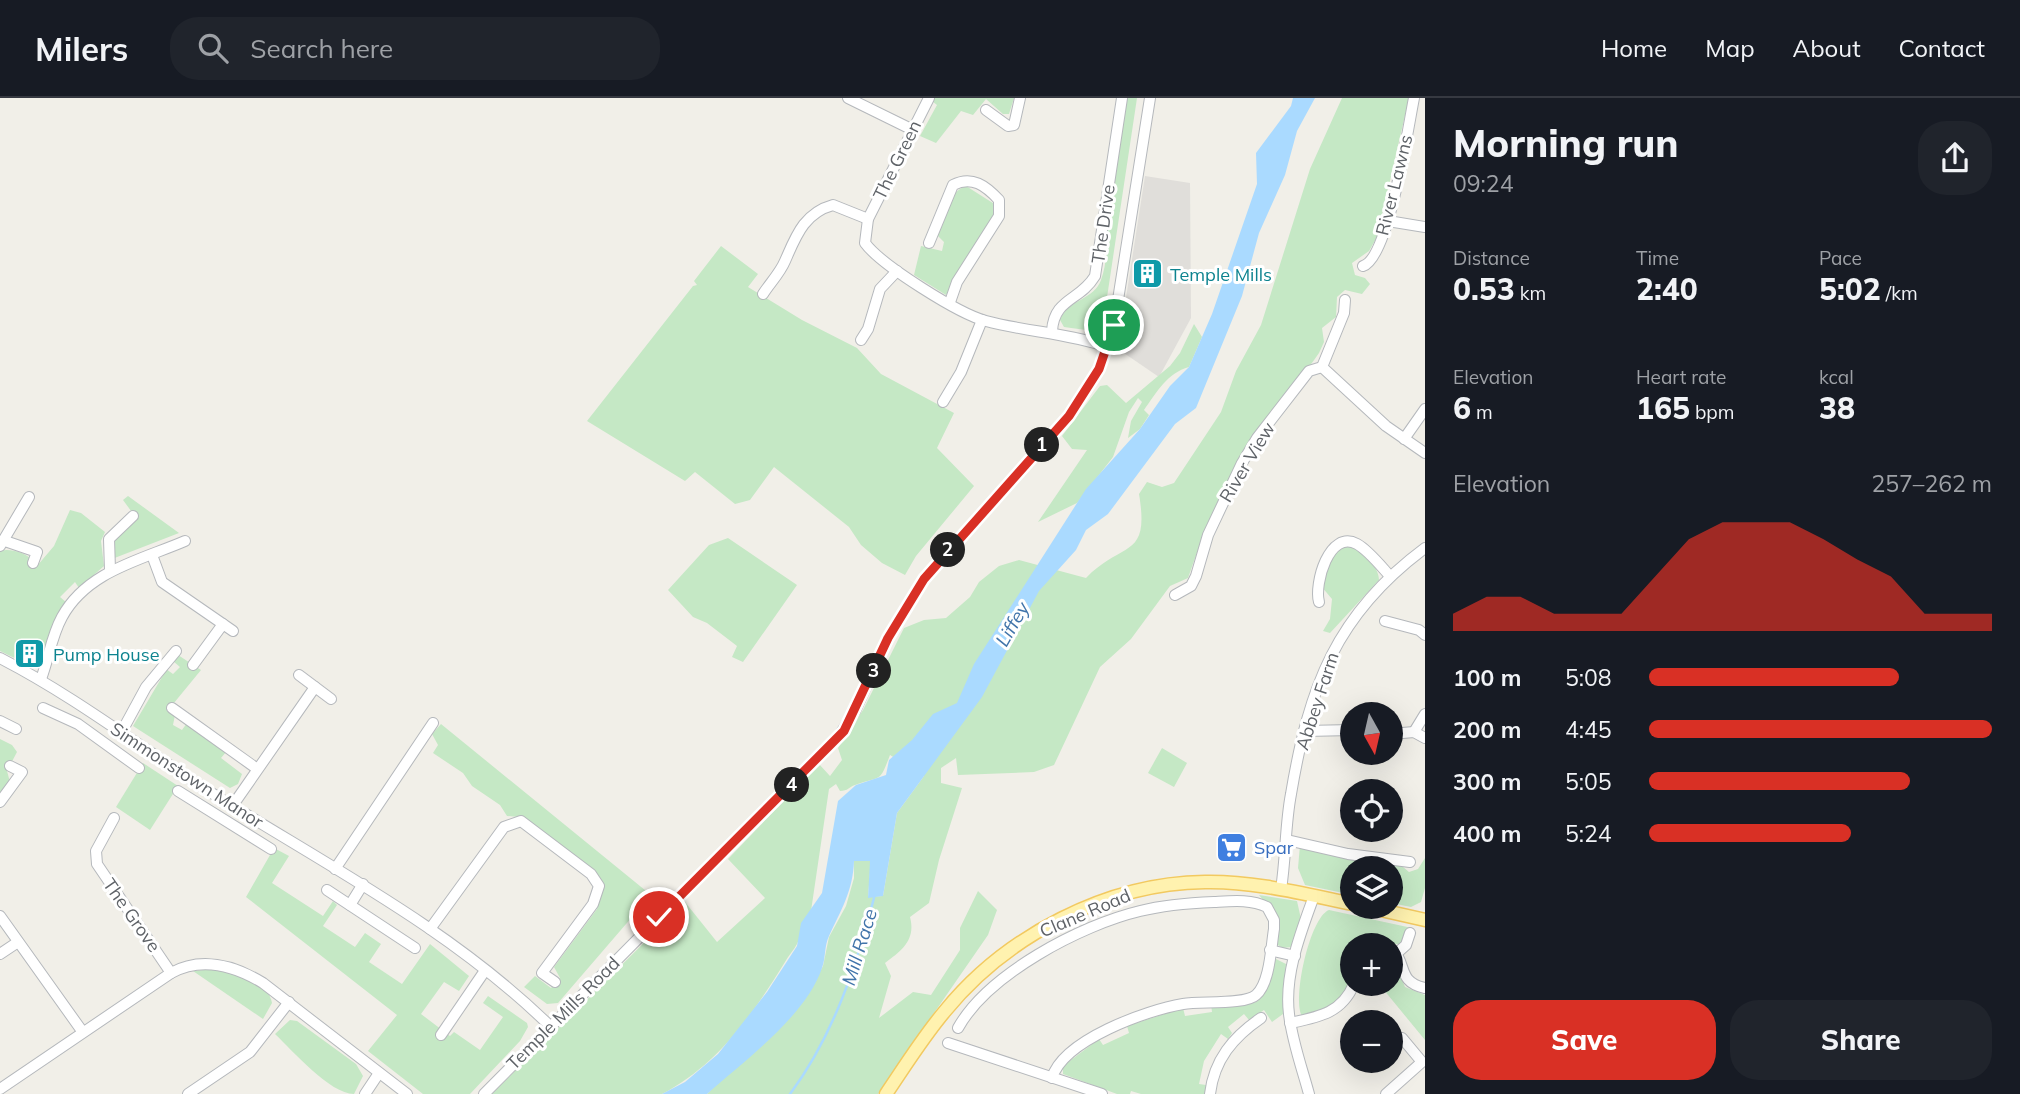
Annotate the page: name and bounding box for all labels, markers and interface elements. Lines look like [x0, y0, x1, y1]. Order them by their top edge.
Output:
search box [170, 17, 660, 80]
text: Milers [35, 28, 128, 69]
icon: search [194, 29, 232, 67]
text: Search here [250, 32, 393, 65]
text: Home [1601, 33, 1667, 63]
text: Map [1705, 33, 1755, 63]
text: About [1793, 33, 1861, 63]
text: Contact [1899, 33, 1985, 63]
street label: The Green [868, 116, 926, 204]
text: Morning run [1453, 119, 1679, 167]
button: share [1918, 121, 1992, 195]
street label: River Lawns [1370, 132, 1418, 238]
text: 09:24 [1453, 169, 1513, 198]
street label: The Drive [1086, 183, 1120, 265]
text: Distance [1453, 246, 1530, 270]
text: Time [1636, 246, 1679, 270]
text: Pace [1819, 246, 1862, 270]
building icon: Temple Mills [1130, 257, 1164, 291]
place label: Temple Mills [1170, 263, 1272, 286]
text: 0.53 [1453, 270, 1515, 308]
text: 2:40 [1636, 270, 1698, 308]
text: 5:02 [1819, 270, 1881, 308]
text: km [1515, 281, 1546, 305]
text: /km [1881, 281, 1918, 305]
pin [1084, 295, 1144, 355]
icon: arrive [1095, 306, 1133, 344]
text: Elevation [1453, 365, 1533, 389]
text: Heart rate [1636, 365, 1726, 389]
text: kcal [1819, 365, 1854, 389]
text: 6 [1453, 389, 1471, 427]
text: 165 [1636, 389, 1690, 427]
text: 38 [1819, 389, 1855, 427]
text: m [1471, 400, 1493, 424]
text: bpm [1690, 400, 1734, 424]
street label: River View [1214, 417, 1280, 506]
pin: 1 [1024, 428, 1060, 462]
text: 1 [1036, 432, 1047, 456]
text: Elevation [1453, 469, 1550, 498]
text: 257–262 m [1871, 469, 1992, 498]
pin: 2 [930, 532, 965, 568]
text: 2 [942, 537, 953, 561]
water label: Liffey [990, 597, 1035, 651]
building icon: Pump House [13, 637, 47, 671]
place label: Pump House [53, 643, 159, 666]
street label: Abbey Farm [1290, 649, 1344, 753]
pin: 3 [856, 654, 892, 688]
text: 3 [868, 658, 879, 682]
text: 100 m [1453, 663, 1521, 692]
text: 5:08 [1565, 663, 1612, 692]
north arrow [1340, 702, 1404, 765]
map controls [1340, 702, 1403, 1073]
text: 200 m [1453, 715, 1521, 744]
text: 4:45 [1565, 715, 1612, 744]
street label: Simmonstown Manor [106, 717, 268, 833]
text: 300 m [1453, 767, 1521, 796]
text: 5:05 [1565, 767, 1612, 796]
pin: 4 [774, 768, 810, 802]
text: 4 [786, 772, 797, 796]
button: locate [1340, 779, 1403, 842]
text: 400 m [1453, 819, 1521, 848]
text: 5:24 [1565, 819, 1612, 848]
supermarket icon: Spar [1214, 830, 1248, 864]
place label: Spar [1254, 836, 1294, 859]
button: layers [1340, 856, 1403, 919]
street label: The Grove [98, 874, 166, 956]
street label: Clane Road [1036, 884, 1134, 942]
pin [629, 887, 689, 947]
icon: check [640, 898, 678, 936]
water label: Mill Race [836, 906, 882, 988]
button: + [1340, 933, 1403, 996]
street label: Temple Mills Road [502, 952, 624, 1074]
button: Save [1453, 1000, 1716, 1080]
button: Share [1730, 1000, 1992, 1080]
button: − [1340, 1010, 1403, 1073]

